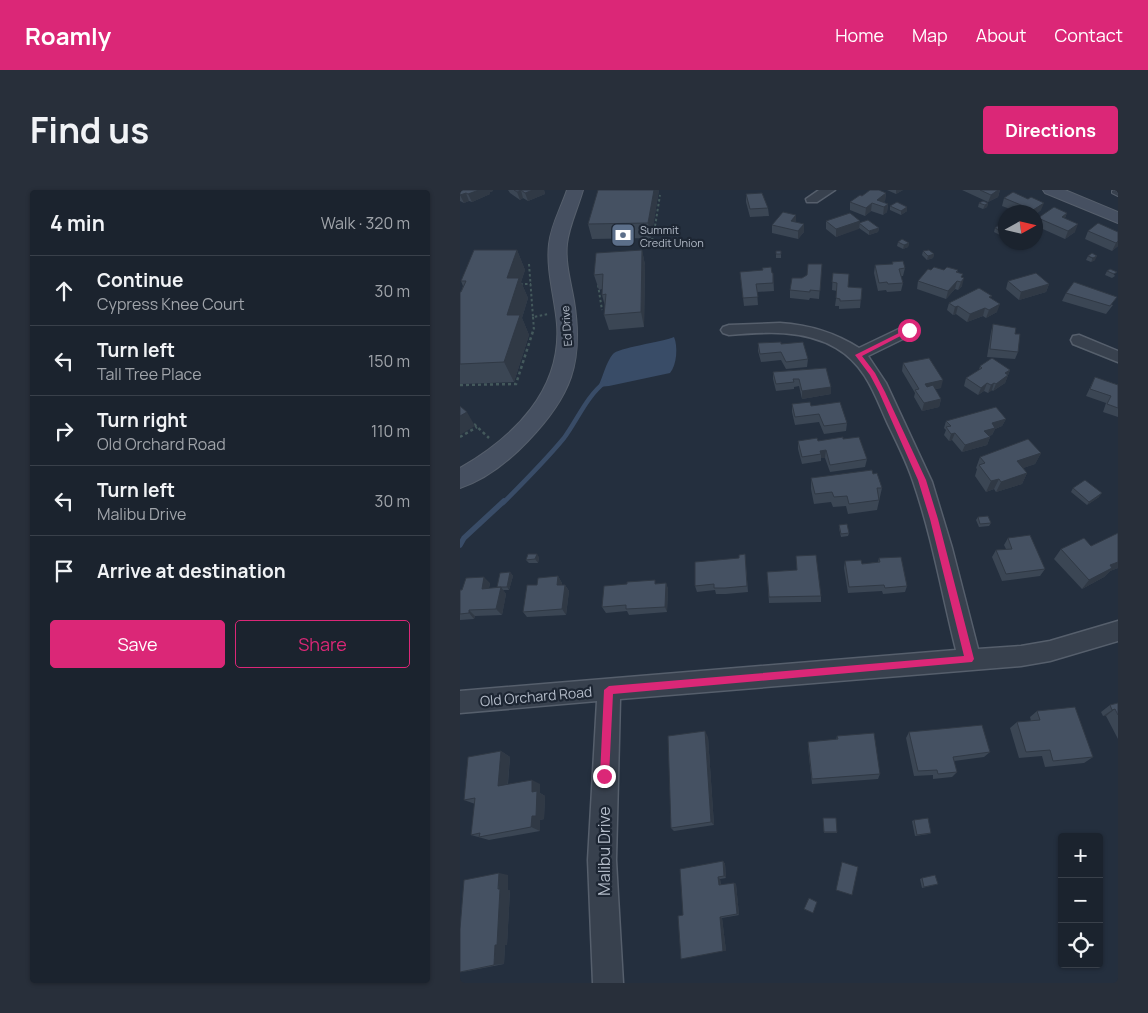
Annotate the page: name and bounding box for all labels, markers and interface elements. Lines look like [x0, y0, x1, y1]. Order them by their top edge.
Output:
text: Roamly [25, 19, 111, 52]
text: Home [835, 23, 884, 47]
text: Map [912, 23, 948, 47]
text: About [976, 23, 1026, 47]
text: Contact [1054, 23, 1123, 47]
text: Find us [30, 106, 149, 154]
button: Directions [983, 106, 1118, 154]
north arrow [998, 205, 1043, 250]
text: 4 min [50, 209, 105, 237]
text: Walk · 320 m [321, 212, 410, 234]
bank icon: Summit Credit Union [610, 222, 636, 248]
place label: Summit Credit Union [640, 222, 704, 250]
text: Continue [97, 267, 183, 293]
icon: ahead [50, 277, 78, 305]
text: 30 m [375, 280, 410, 302]
text: Cypress Knee Court [97, 293, 245, 315]
street label: Ed Drive [557, 305, 575, 347]
route start [898, 319, 921, 342]
text: Turn left [97, 337, 175, 363]
icon: left [50, 347, 78, 375]
text: 150 m [368, 350, 410, 372]
text: Tall Tree Place [97, 363, 202, 385]
text: Turn right [97, 407, 187, 433]
icon: right [50, 417, 78, 445]
text: 110 m [371, 420, 410, 442]
text: Old Orchard Road [97, 433, 226, 455]
text: Turn left [97, 477, 175, 503]
icon: left [50, 487, 78, 515]
text: 30 m [375, 490, 410, 512]
text: Malibu Drive [97, 503, 186, 525]
icon: arrive [50, 557, 78, 585]
text: Arrive at destination [97, 558, 286, 584]
button: Save [50, 620, 225, 668]
button: Share [235, 620, 410, 668]
street label: Old Orchard Road [479, 682, 593, 710]
route end [593, 765, 616, 788]
street label: Malibu Drive [593, 806, 615, 896]
map controls [1058, 833, 1103, 968]
button: + [1058, 833, 1103, 878]
button: − [1058, 878, 1103, 923]
button: locate [1058, 923, 1103, 968]

